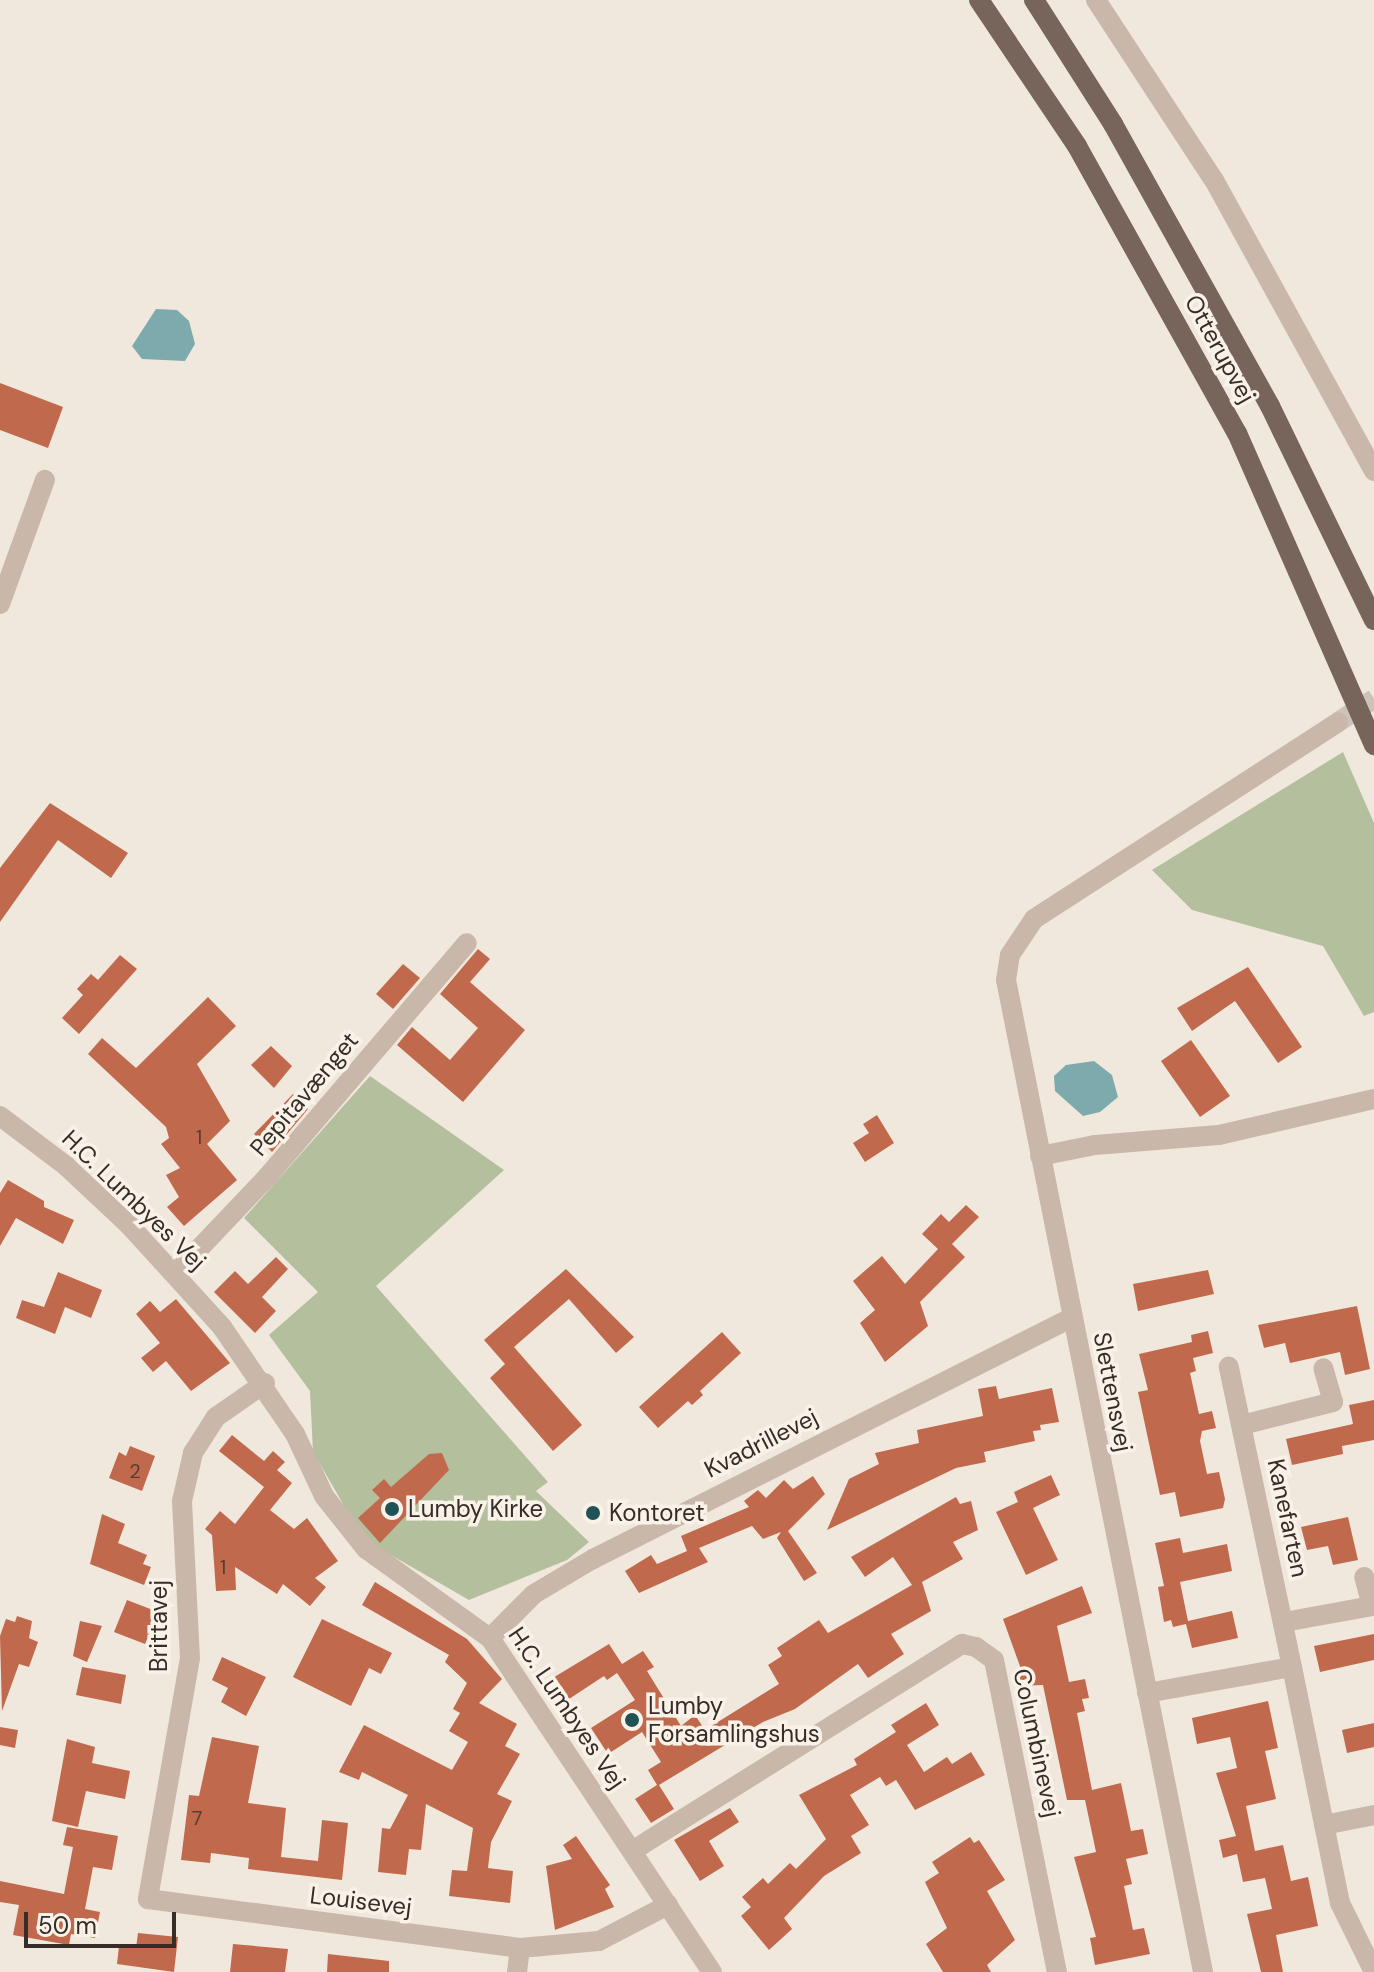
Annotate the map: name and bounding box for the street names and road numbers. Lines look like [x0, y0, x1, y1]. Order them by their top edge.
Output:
street label: Otterupvej [1178, 290, 1262, 408]
street label: Pepitavænget [244, 1026, 364, 1162]
street label: H.C. Lumbyes Vej [56, 1124, 212, 1276]
street label: Slettensvej [1087, 1330, 1139, 1454]
street label: Kvadrillevej [699, 1402, 823, 1484]
street label: Kanefarten [1261, 1456, 1315, 1580]
street label: Brittavej [145, 1580, 173, 1672]
street label: H.C. Lumbyes Vej [502, 1622, 632, 1794]
street label: Columbinevej [1007, 1666, 1067, 1820]
street label: Louisevej [308, 1880, 414, 1922]

